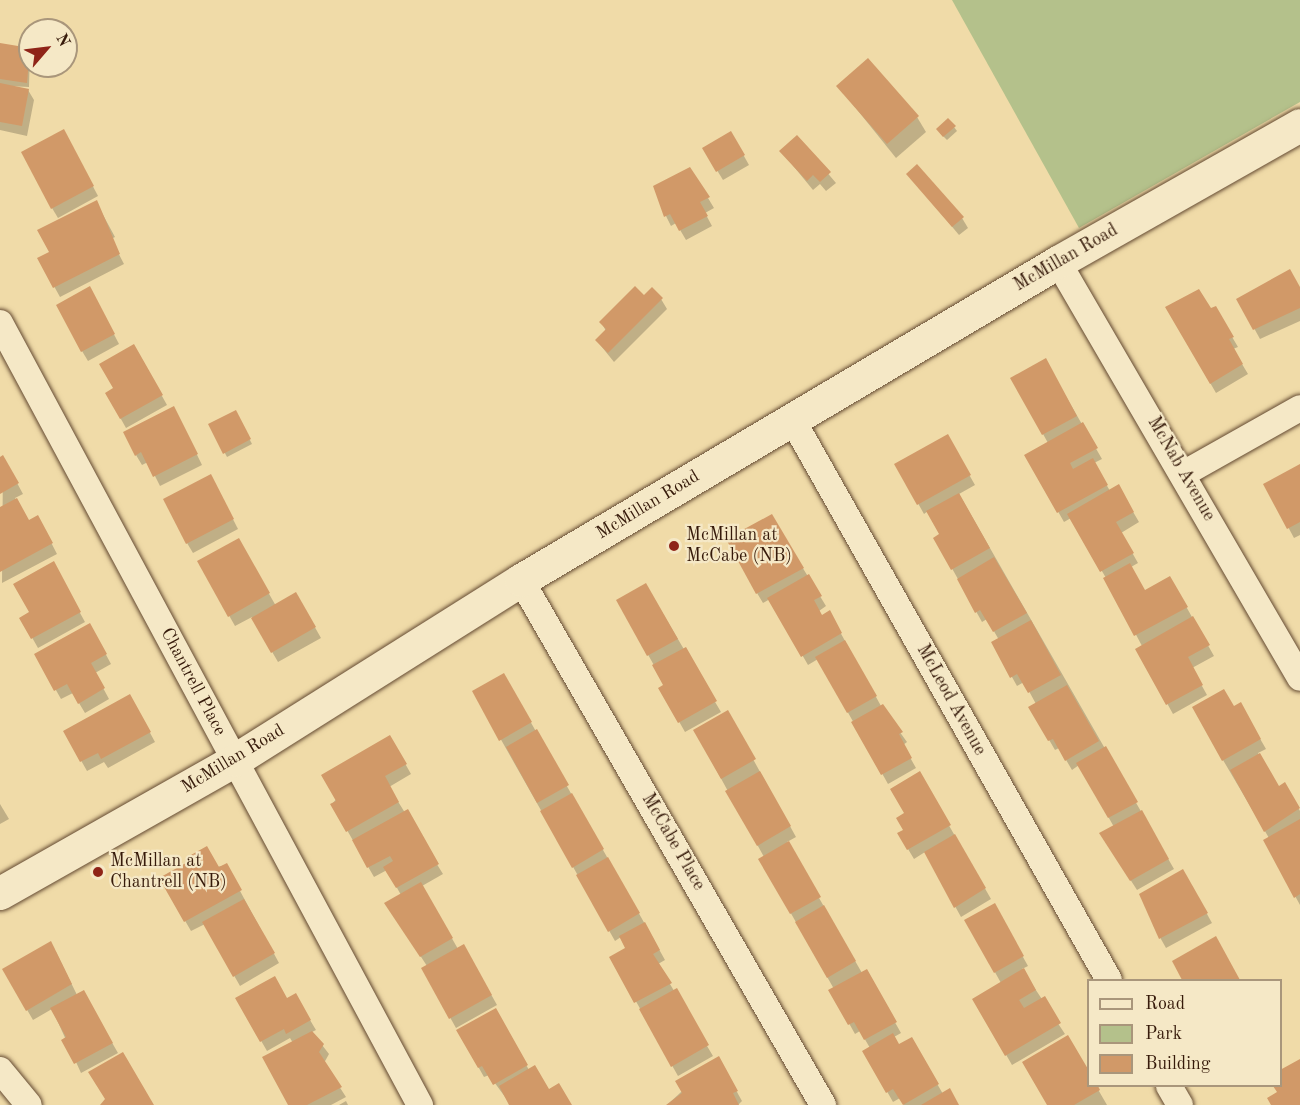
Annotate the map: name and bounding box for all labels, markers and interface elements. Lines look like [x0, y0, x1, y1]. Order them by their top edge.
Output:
north arrow [18, 18, 78, 78]
text: N [52, 31, 72, 50]
street label: McMillan Road [1010, 220, 1122, 296]
street label: McNab Avenue [1142, 413, 1220, 525]
street label: McMillan Road [593, 466, 703, 544]
place label: McMillan at McCabe (NB) [686, 525, 792, 568]
marker: McMillan at McCabe (NB) [667, 539, 681, 553]
street label: Chantrell Place [155, 624, 231, 740]
street label: McLeod Avenue [912, 641, 990, 759]
street label: McMillan Road [178, 720, 288, 798]
street label: McCabe Place [637, 790, 709, 894]
place label: McMillan at Chantrell (NB) [110, 851, 227, 894]
marker: McMillan at Chantrell (NB) [91, 865, 105, 879]
legend [1087, 979, 1282, 1087]
text: Road [1145, 995, 1185, 1013]
text: Park [1145, 1025, 1182, 1043]
text: Building [1145, 1055, 1210, 1073]

